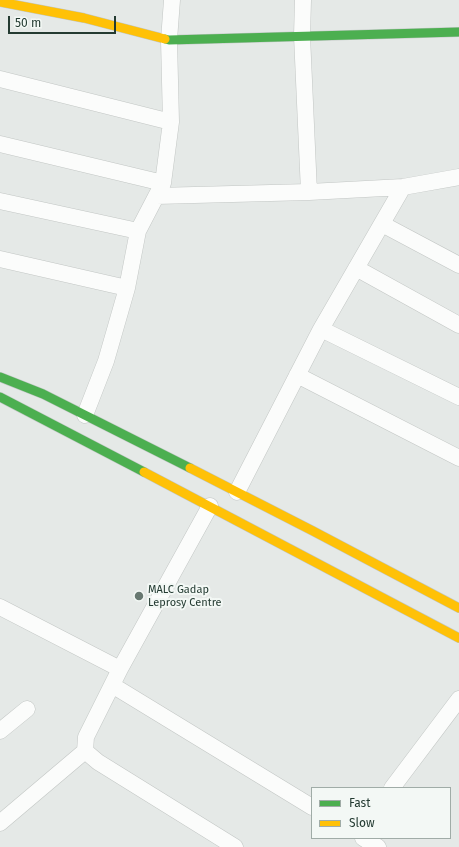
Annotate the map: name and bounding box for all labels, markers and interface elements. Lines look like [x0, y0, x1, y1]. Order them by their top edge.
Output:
scale bar [10, 8, 118, 34]
text: 50 m [15, 16, 41, 30]
place label: MALC Gadap Leprosy Centre [148, 583, 222, 609]
marker: MALC Gadap Leprosy Centre [133, 590, 145, 602]
legend [311, 787, 451, 839]
text: Fast [349, 796, 371, 810]
text: Slow [349, 816, 375, 830]

